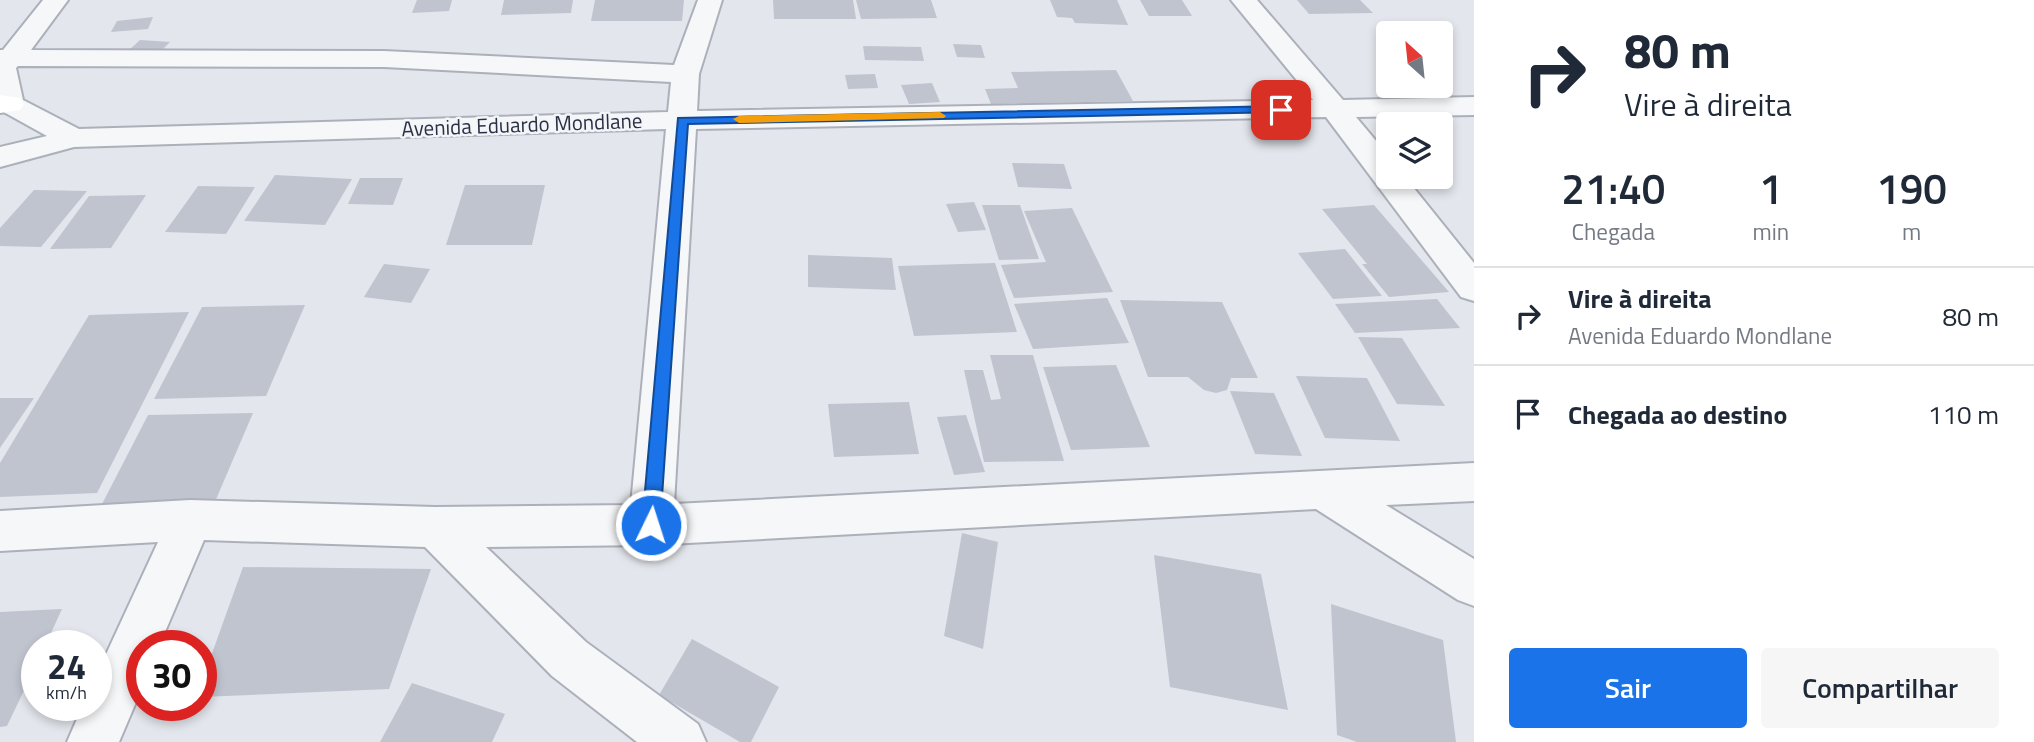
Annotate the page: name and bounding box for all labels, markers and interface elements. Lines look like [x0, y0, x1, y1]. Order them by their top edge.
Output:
text: 80 m [1624, 12, 1731, 87]
north arrow [1376, 21, 1452, 98]
map controls [1376, 21, 1453, 189]
icon: right [1509, 28, 1600, 119]
pin [1251, 80, 1311, 140]
text: Vire à direita [1624, 80, 1792, 128]
icon: arrive [1262, 91, 1300, 129]
street label: Avenida Eduardo Mondlane [401, 104, 643, 144]
button: layers [1376, 112, 1453, 189]
text: 21:40 [1561, 156, 1665, 220]
text: 1 [1759, 156, 1783, 220]
text: 190 [1876, 156, 1947, 220]
text: Chegada [1571, 214, 1655, 249]
text: min [1752, 214, 1789, 249]
text: m [1902, 214, 1921, 249]
text: Vire à direita [1568, 279, 1711, 318]
icon: right [1509, 297, 1547, 335]
text: 80 m [1942, 297, 1999, 336]
text: Avenida Eduardo Mondlane [1568, 318, 1832, 353]
icon: arrive [1509, 395, 1547, 433]
text: Chegada ao destino [1568, 395, 1787, 434]
text: 110 m [1928, 395, 1999, 434]
position arrow [614, 488, 688, 562]
speed limit sign: 30 [126, 630, 217, 721]
text: 24 [47, 639, 86, 693]
button: Sair [1509, 648, 1747, 728]
button: Compartilhar [1761, 648, 1999, 728]
text: km/h [46, 679, 87, 706]

